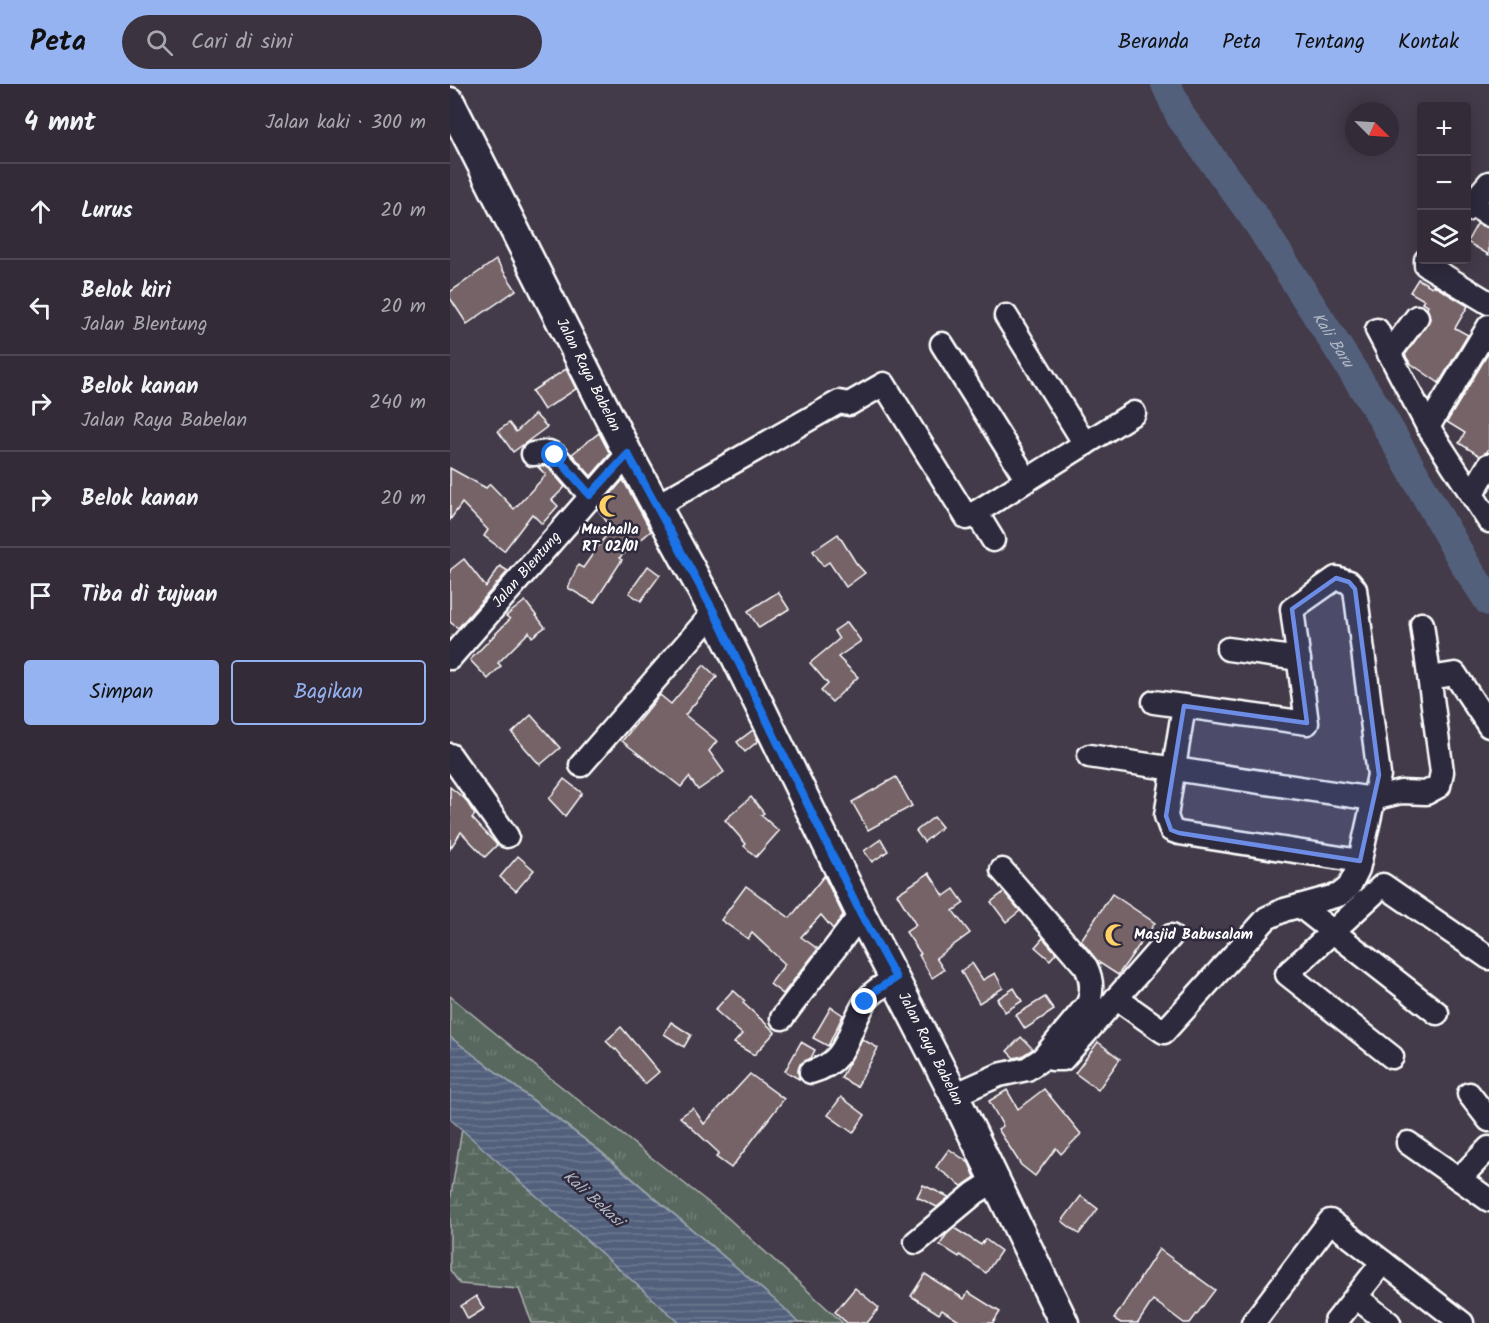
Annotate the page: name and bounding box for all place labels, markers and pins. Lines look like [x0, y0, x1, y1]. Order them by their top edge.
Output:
mosque icon: Mushalla RT 02/01 [597, 493, 623, 519]
place label: Mushalla RT 02/01 [581, 518, 639, 559]
mosque icon: Masjid Babusalam [1103, 922, 1129, 948]
place label: Masjid Babusalam [1134, 923, 1253, 947]

